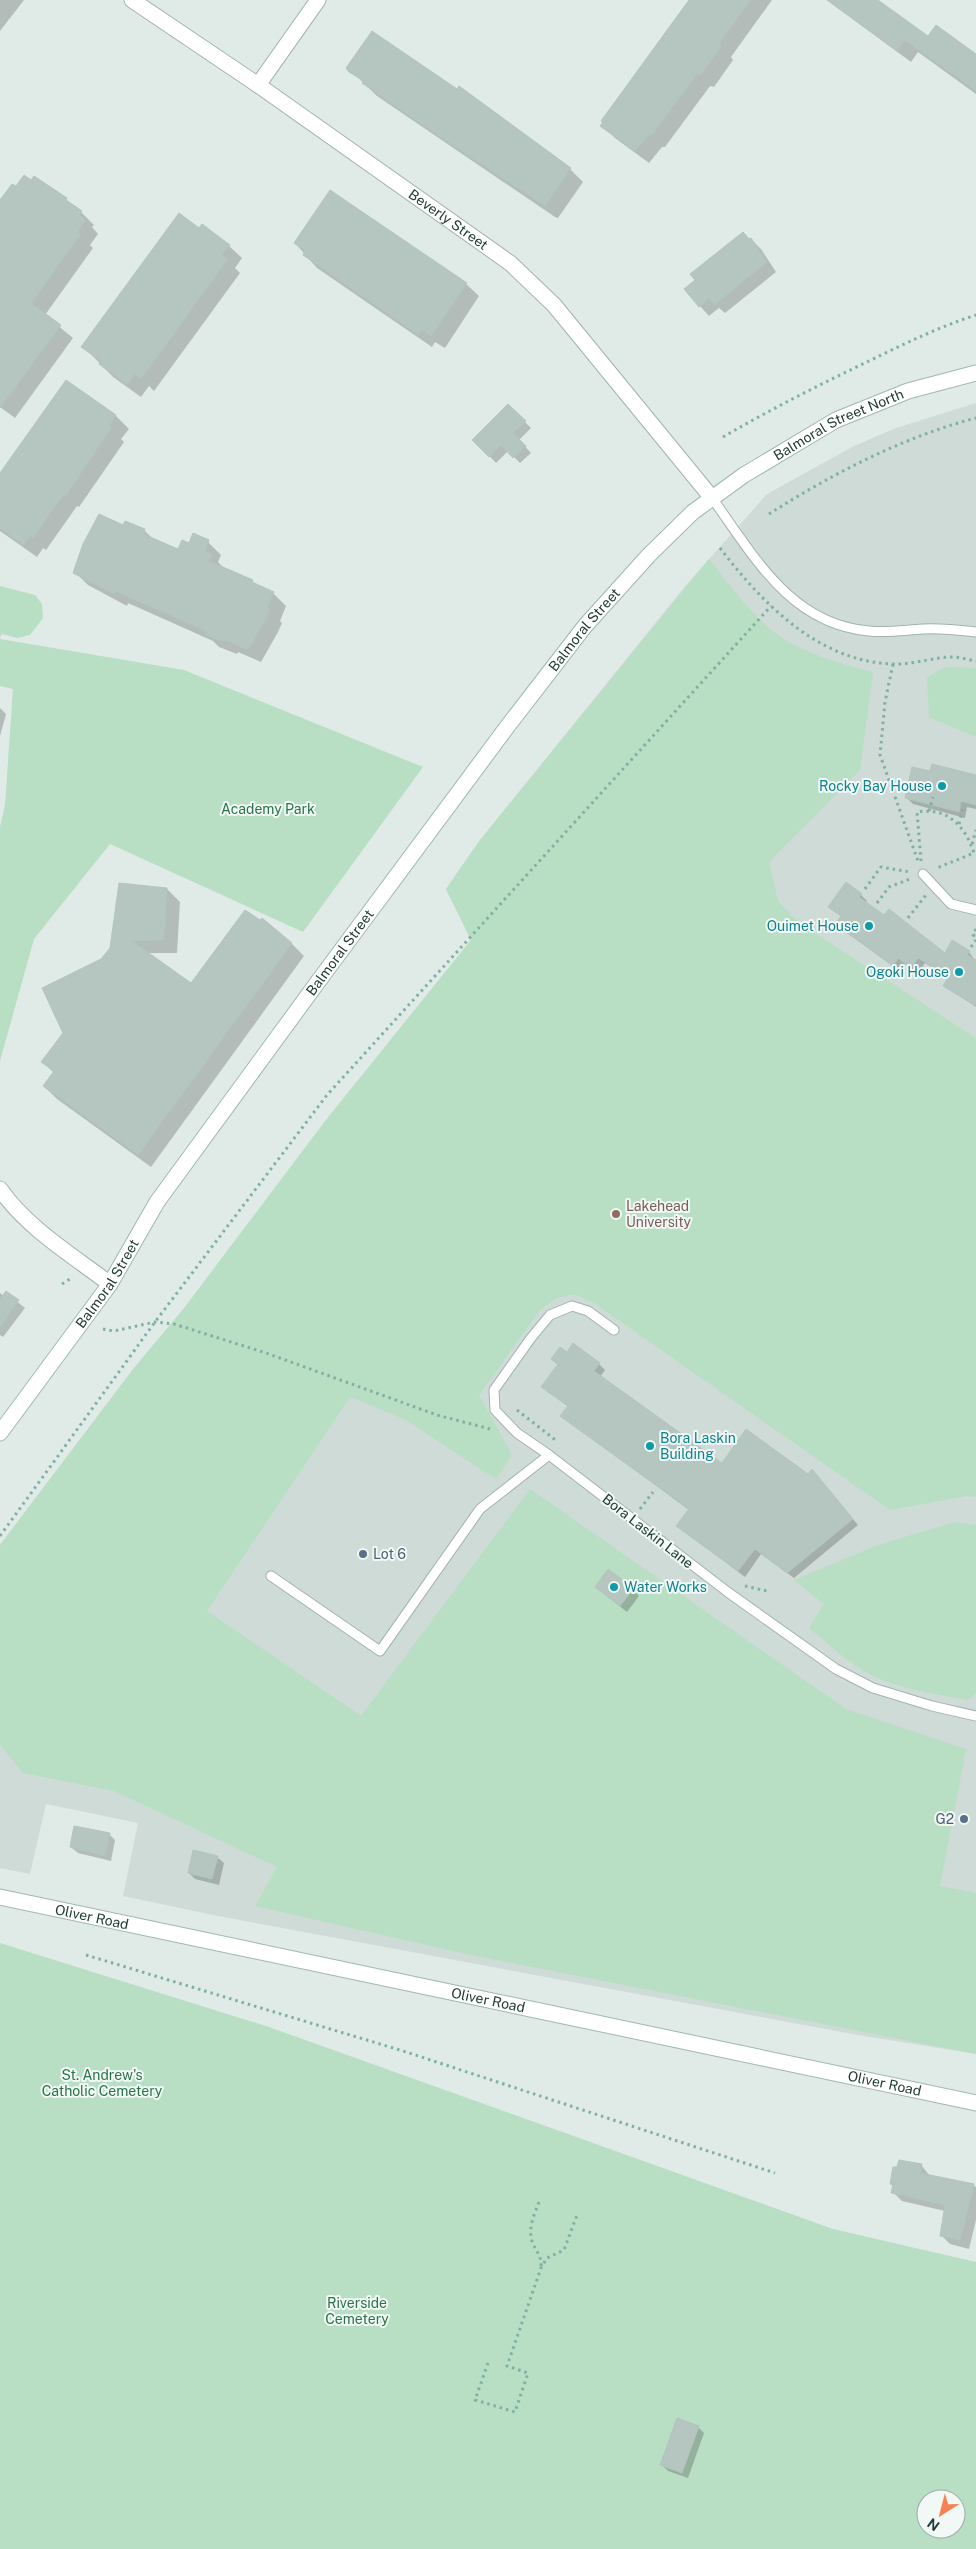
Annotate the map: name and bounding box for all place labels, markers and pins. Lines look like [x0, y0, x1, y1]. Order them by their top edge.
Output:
place label: Rocky Bay House [819, 778, 932, 794]
marker: Rocky Bay House [936, 780, 948, 792]
place label: Ouimet House [767, 918, 859, 934]
marker: Ouimet House [863, 920, 875, 932]
place label: Ogoki House [866, 964, 949, 980]
marker: Ogoki House [953, 966, 965, 978]
place label: Lakehead University [626, 1198, 692, 1230]
marker: Lakehead University [610, 1208, 622, 1220]
place label: Bora Laskin Building [660, 1430, 736, 1462]
marker: Bora Laskin Building [644, 1440, 656, 1452]
place label: Lot 6 [373, 1546, 406, 1562]
marker: Lot 6 [357, 1548, 369, 1560]
place label: Water Works [624, 1579, 707, 1595]
marker: Water Works [608, 1581, 620, 1593]
place label: G2 [935, 1811, 954, 1827]
marker: G2 [958, 1813, 970, 1825]

